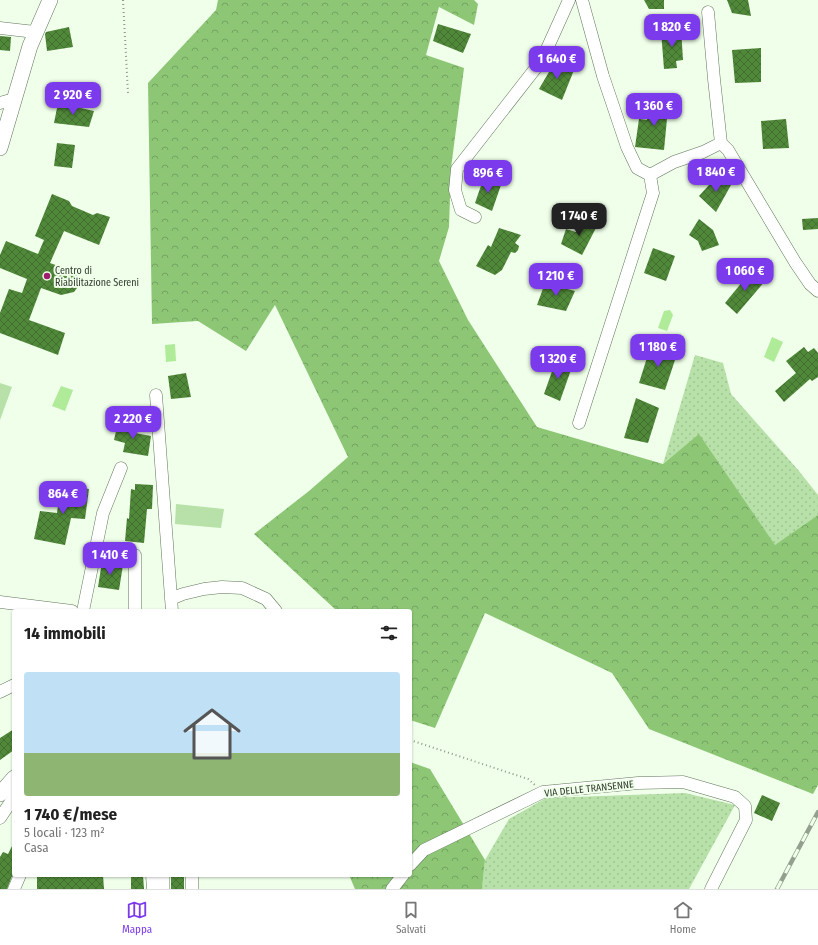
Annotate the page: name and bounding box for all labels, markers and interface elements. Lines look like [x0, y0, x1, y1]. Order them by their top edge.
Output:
pin: 1 820 € [635, 14, 709, 48]
text: 1 820 € [653, 19, 691, 34]
pin: 1 640 € [520, 46, 594, 80]
text: 1 640 € [538, 51, 576, 66]
pin: 2 920 € [36, 82, 110, 116]
text: 2 920 € [54, 87, 92, 102]
pin: 1 360 € [617, 93, 691, 127]
text: 1 360 € [635, 98, 673, 113]
pin: 1 840 € [679, 159, 753, 193]
pin: 896 € [460, 160, 516, 194]
text: 1 840 € [697, 164, 735, 179]
text: 896 € [473, 165, 503, 180]
pin: 1 740 € [542, 203, 616, 237]
text: 1 740 € [561, 208, 597, 223]
pin: 1 060 € [708, 258, 782, 292]
pin: 1 210 € [519, 263, 593, 297]
text: 1 060 € [726, 263, 764, 278]
place label: Centro di Riabilitazione Sereni [55, 265, 139, 289]
text: 1 210 € [538, 268, 574, 283]
marker: Centro di Riabilitazione Sereni [42, 271, 52, 281]
pin: 1 180 € [621, 334, 695, 368]
text: 1 180 € [639, 339, 677, 354]
pin: 1 320 € [521, 346, 595, 380]
text: 1 320 € [539, 351, 577, 366]
pin: 2 220 € [96, 406, 170, 440]
text: 2 220 € [114, 411, 152, 426]
pin: 864 € [35, 481, 91, 515]
text: 864 € [48, 486, 78, 501]
pin: 1 410 € [73, 542, 147, 576]
text: 1 410 € [92, 547, 128, 562]
icon: filters [378, 622, 400, 644]
text: 14 immobili [24, 623, 106, 644]
icon: home [176, 698, 248, 770]
street label: VIA DELLE TRANSENNE [544, 778, 635, 800]
text: 1 740 €/mese [24, 804, 117, 825]
text: 5 locali · 123 m² [24, 825, 105, 840]
text: Casa [24, 840, 49, 855]
tab: Mappa [122, 899, 152, 936]
tab: Salvati [396, 899, 426, 936]
tab: Home [670, 899, 696, 936]

